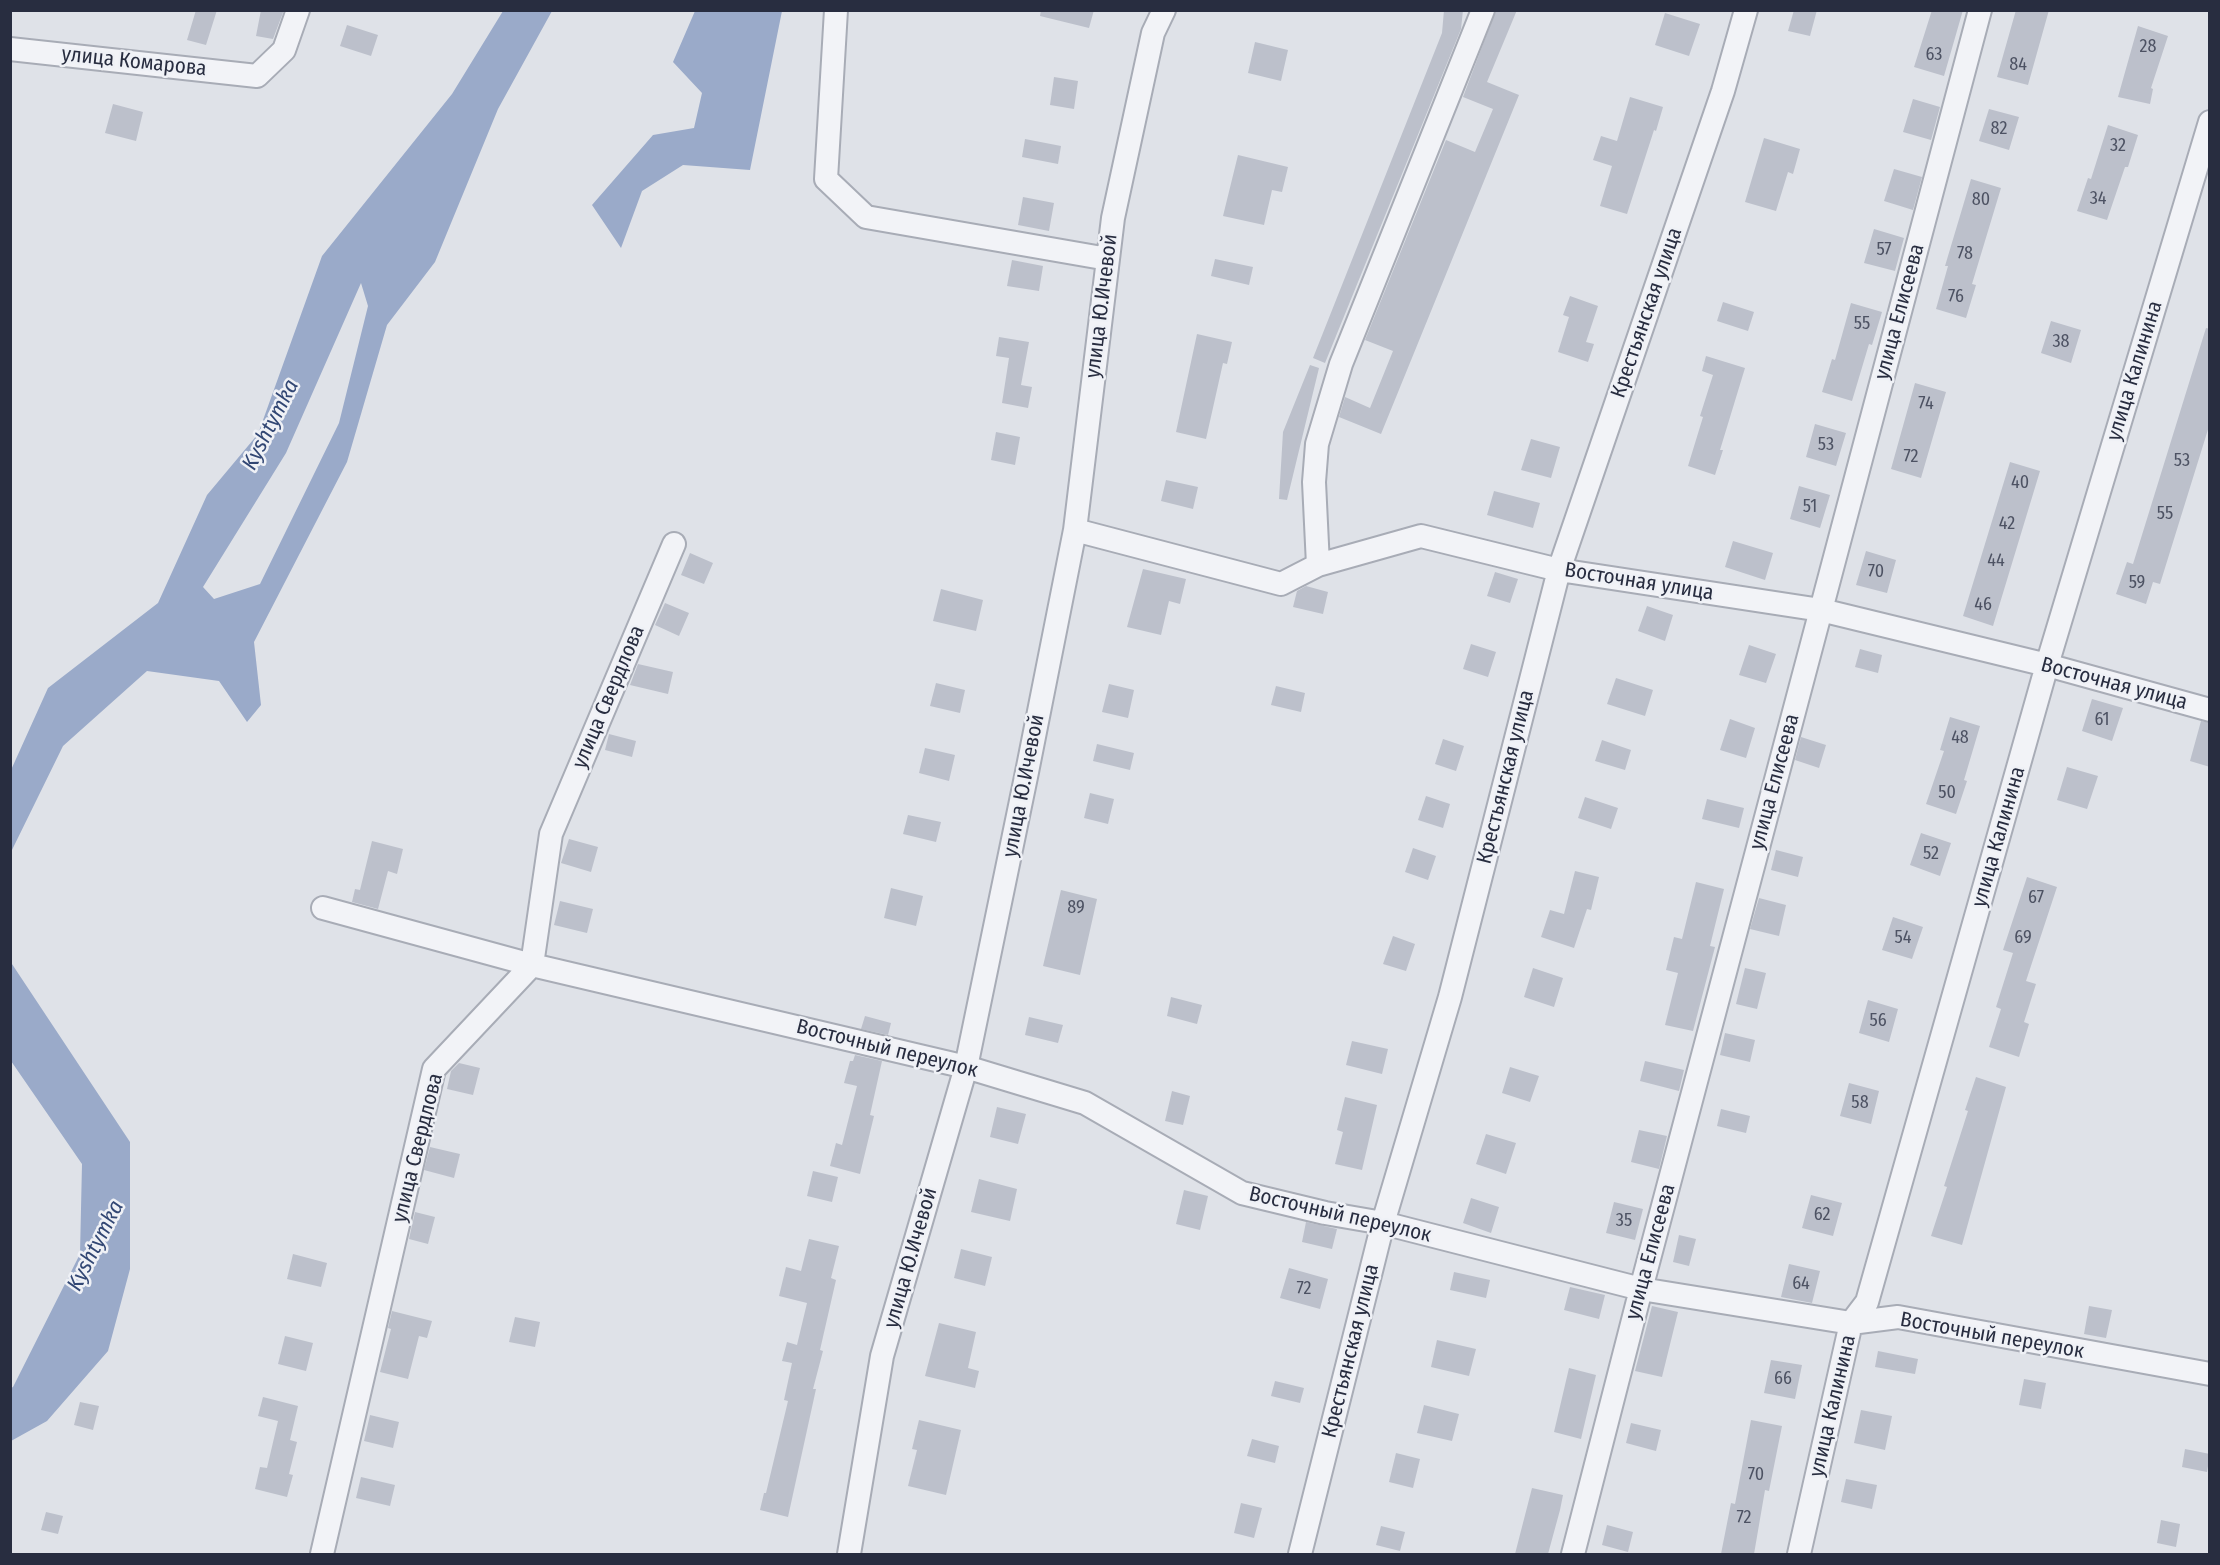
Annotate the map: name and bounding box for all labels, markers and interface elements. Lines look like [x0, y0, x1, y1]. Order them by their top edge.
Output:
house number: 28 [2140, 36, 2156, 58]
street label: улица Комарова [60, 42, 208, 82]
house number: 63 [1926, 44, 1942, 66]
house number: 84 [2009, 54, 2027, 76]
house number: 82 [1991, 118, 2007, 140]
house number: 32 [2110, 135, 2126, 157]
house number: 34 [2090, 188, 2106, 210]
house number: 80 [1972, 189, 1990, 211]
street label: Крестьянская улица [1606, 225, 1688, 401]
street label: улица Ю.Ичевой [1081, 233, 1123, 379]
house number: 57 [1876, 239, 1892, 261]
street label: улица Елисеева [1870, 241, 1930, 383]
house number: 78 [1957, 243, 1973, 265]
house number: 76 [1948, 286, 1964, 308]
street label: улица Калинина [2102, 298, 2168, 444]
house number: 55 [1854, 313, 1870, 335]
house number: 38 [2052, 331, 2070, 353]
water label: Kyshtymka [237, 375, 305, 475]
house number: 74 [1918, 393, 1934, 415]
house number: 53 [1818, 434, 1834, 456]
house number: 72 [1903, 446, 1919, 468]
house number: 53 [2174, 450, 2190, 472]
house number: 40 [2011, 472, 2029, 494]
house number: 51 [1803, 496, 1817, 518]
house number: 55 [2157, 503, 2173, 525]
house number: 42 [1999, 513, 2015, 535]
house number: 44 [1987, 550, 2005, 572]
street label: Восточная улица [1563, 558, 1715, 606]
house number: 70 [1868, 561, 1884, 583]
house number: 59 [2129, 572, 2145, 594]
house number: 46 [1974, 594, 1992, 616]
street label: улица Свердлова [568, 622, 650, 772]
street label: Восточная улица [2038, 652, 2190, 716]
street label: Крестьянская улица [1472, 687, 1540, 867]
house number: 61 [2094, 709, 2110, 731]
street label: улица Елисеева [1745, 711, 1805, 853]
street label: улица Ю.Ичевой [998, 712, 1050, 860]
house number: 48 [1951, 727, 1969, 749]
street label: улица Калинина [1967, 764, 2031, 910]
house number: 50 [1938, 782, 1956, 804]
house number: 52 [1923, 843, 1939, 865]
house number: 67 [2028, 887, 2044, 909]
house number: 89 [1067, 897, 1085, 919]
house number: 54 [1895, 927, 1911, 949]
house number: 69 [2014, 927, 2032, 949]
house number: 56 [1869, 1010, 1887, 1032]
street label: Восточный переулок [794, 1014, 980, 1084]
street label: улица Свердлова [387, 1071, 449, 1225]
house number: 58 [1851, 1092, 1869, 1114]
street label: улица Елисеева [1621, 1181, 1681, 1323]
street label: Восточный переулок [1246, 1182, 1434, 1248]
street label: улица Ю.Ичевой [879, 1185, 943, 1331]
water label: Kyshtymka [62, 1196, 130, 1296]
house number: 62 [1814, 1204, 1830, 1226]
house number: 35 [1616, 1210, 1632, 1232]
street label: Крестьянская улица [1317, 1261, 1385, 1441]
house number: 64 [1792, 1273, 1810, 1295]
house number: 72 [1296, 1278, 1312, 1300]
street label: Восточный переулок [1898, 1307, 2086, 1365]
street label: улица Калинина [1804, 1333, 1862, 1479]
house number: 66 [1774, 1368, 1792, 1390]
house number: 70 [1748, 1464, 1764, 1486]
house number: 72 [1736, 1507, 1752, 1529]

